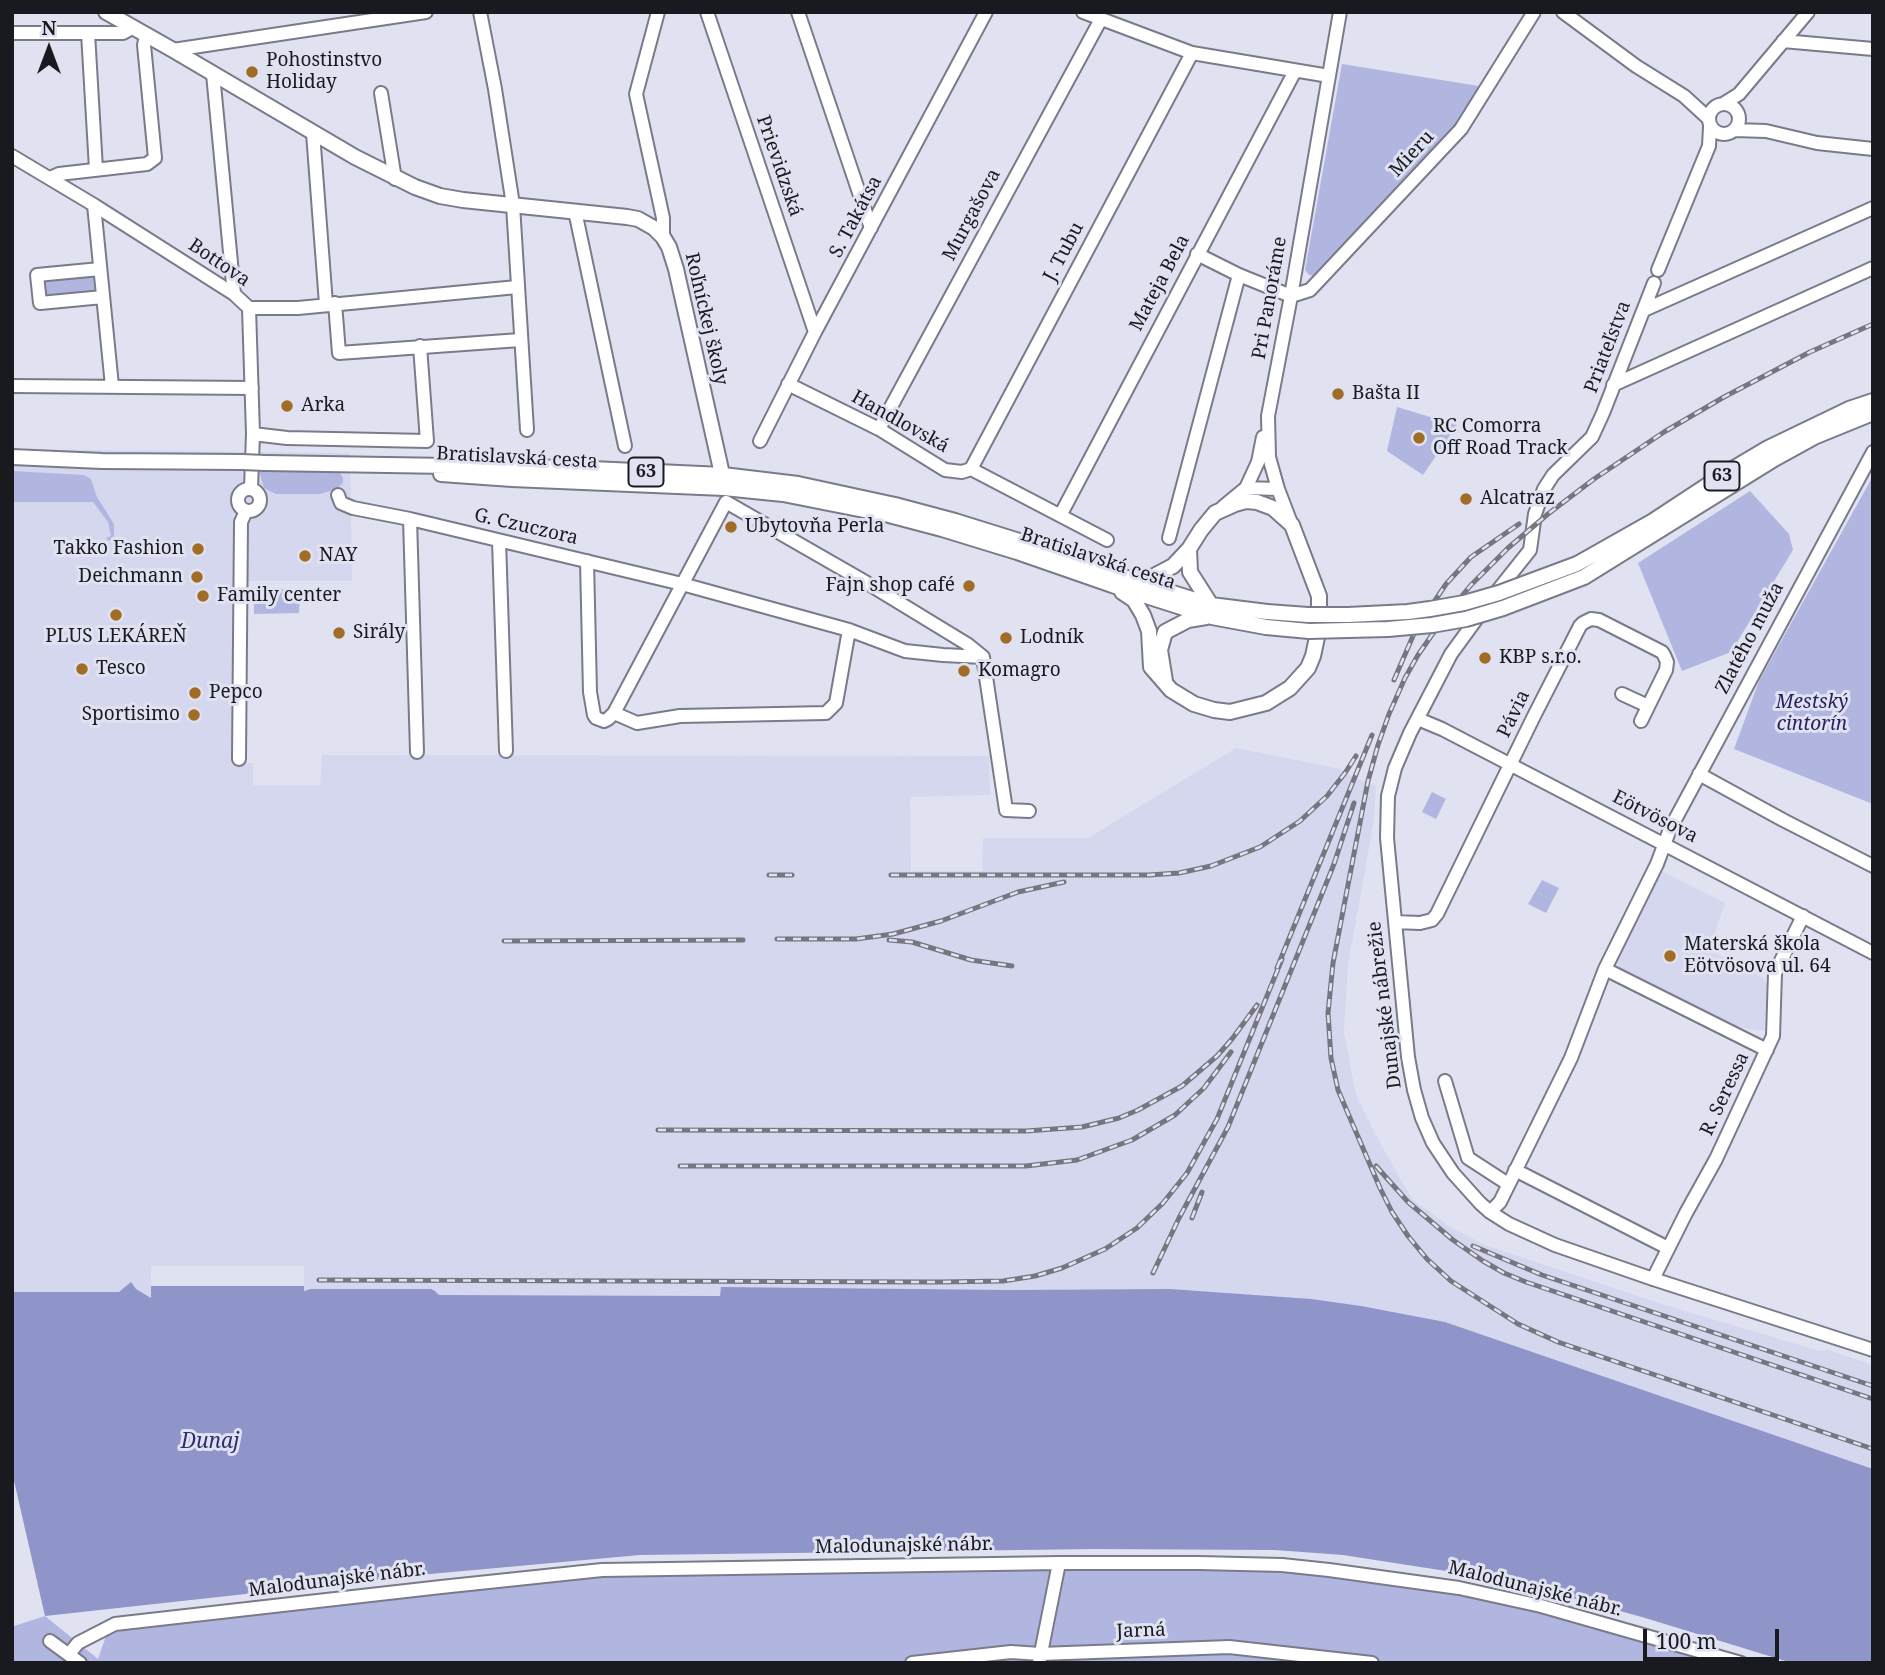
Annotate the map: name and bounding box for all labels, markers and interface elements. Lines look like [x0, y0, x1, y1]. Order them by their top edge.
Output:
north arrow [14, 14, 84, 84]
text: N [42, 15, 56, 41]
place label: Pohostinstvo Holiday [266, 50, 382, 94]
marker: Pohostinstvo Holiday [244, 64, 260, 80]
street label: Prievidzská [751, 112, 807, 220]
street label: Mieru [1385, 126, 1439, 182]
street label: Murgašova [938, 165, 1006, 265]
street label: S. Takátsa [825, 172, 887, 262]
street label: J. Tubu [1039, 218, 1089, 286]
street label: Mateja Bela [1125, 231, 1195, 335]
street label: Bottova [184, 234, 254, 292]
street label: Pri Panoráme [1248, 235, 1292, 361]
street label: Roľníckej školy [680, 250, 732, 388]
street label: Priateľstva [1580, 298, 1636, 396]
place label: Bašta II [1352, 383, 1420, 405]
street label: Handlovská [847, 386, 953, 458]
marker: Bašta II [1330, 386, 1346, 402]
place label: Arka [301, 395, 345, 417]
marker: Arka [279, 398, 295, 414]
place label: RC Comorra Off Road Track [1433, 416, 1568, 460]
marker: RC Comorra Off Road Track [1411, 430, 1427, 446]
street label: Bratislavská cesta [436, 442, 598, 474]
road number: 63 [628, 458, 664, 486]
road number: 63 [1704, 462, 1740, 490]
place label: Alcatraz [1480, 488, 1555, 510]
marker: Alcatraz [1458, 491, 1474, 507]
street label: G. Czuczora [472, 504, 580, 550]
place label: Ubytovňa Perla [745, 516, 884, 538]
marker: Ubytovňa Perla [723, 519, 739, 535]
street label: Bratislavská cesta [1018, 523, 1178, 595]
place label: Takko Fashion [53, 538, 184, 560]
marker: Takko Fashion [190, 541, 206, 557]
place label: NAY [319, 545, 357, 567]
marker: NAY [297, 548, 313, 564]
place label: Deichmann [78, 566, 183, 588]
marker: Deichmann [189, 569, 205, 585]
place label: Fajn shop café [826, 575, 955, 597]
marker: Fajn shop café [961, 578, 977, 594]
street label: Zlatého muža [1711, 578, 1789, 698]
place label: Family center [217, 585, 341, 607]
marker: Family center [195, 588, 211, 604]
marker: PLUS LEKÁREŇ [108, 607, 124, 623]
place label: Sirály [353, 622, 405, 644]
marker: Sirály [331, 625, 347, 641]
place label: PLUS LEKÁREŇ [45, 626, 187, 648]
place label: Lodník [1020, 627, 1084, 649]
marker: Lodník [998, 630, 1014, 646]
place label: KBP s.r.o. [1499, 647, 1581, 669]
marker: KBP s.r.o. [1477, 650, 1493, 666]
place label: Tesco [96, 658, 146, 680]
place label: Komagro [978, 660, 1061, 682]
marker: Tesco [74, 661, 90, 677]
marker: Komagro [956, 663, 972, 679]
place label: Pepco [209, 682, 263, 704]
marker: Pepco [187, 685, 203, 701]
street label: Pávia [1493, 687, 1535, 741]
park label: Mestský cintorín [1776, 692, 1848, 736]
place label: Sportisimo [82, 704, 180, 726]
marker: Sportisimo [186, 707, 202, 723]
street label: Eötvösova [1609, 786, 1701, 848]
street label: Dunajské nábrežie [1363, 920, 1407, 1090]
place label: Materská škola Eötvösova ul. 64 [1684, 934, 1831, 978]
marker: Materská škola Eötvösova ul. 64 [1662, 948, 1678, 964]
street label: R. Seressa [1696, 1049, 1754, 1139]
water label: Dunaj [181, 1429, 239, 1455]
street label: Malodunajské nábr. [815, 1533, 993, 1559]
street label: Malodunajské nábr. [1446, 1556, 1624, 1622]
street label: Malodunajské nábr. [247, 1558, 427, 1602]
scale bar [1647, 1616, 1784, 1660]
street label: Jarná [1116, 1619, 1166, 1643]
text: 100 m [1656, 1627, 1717, 1655]

